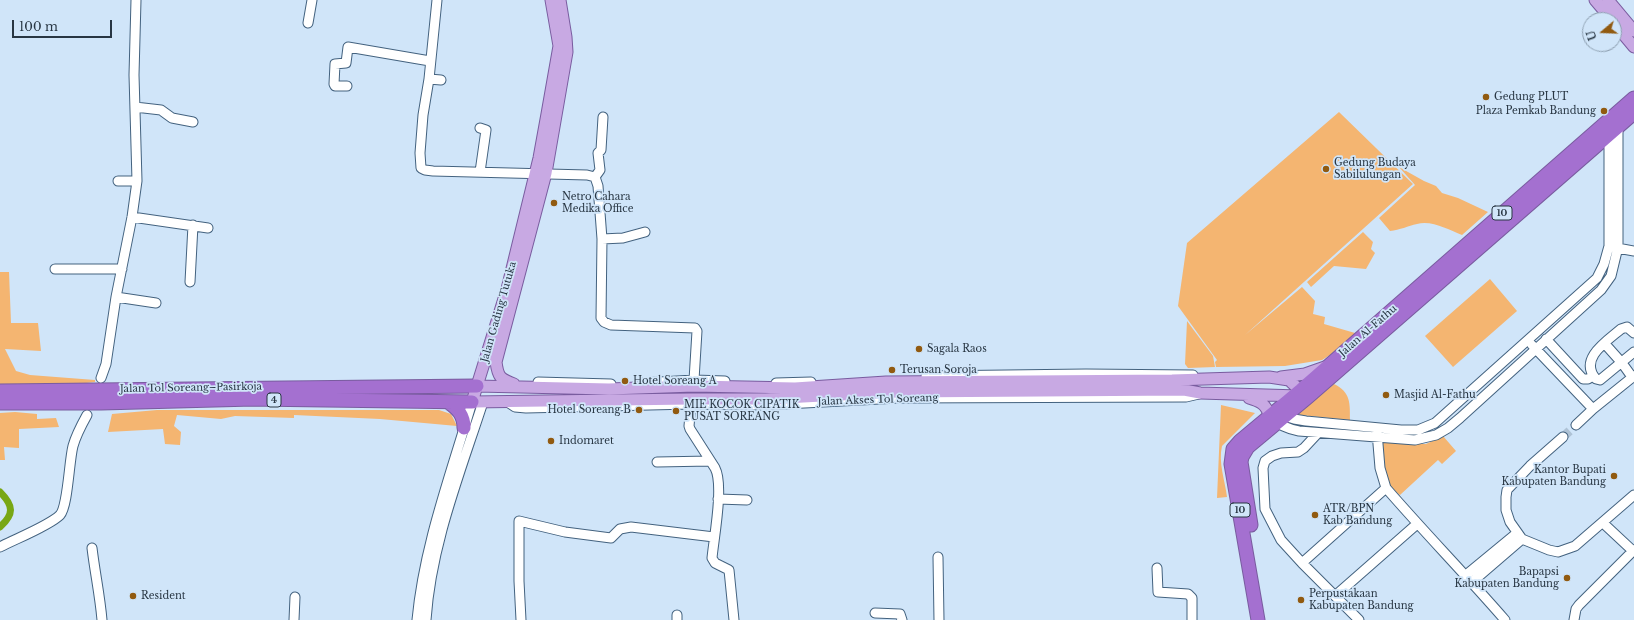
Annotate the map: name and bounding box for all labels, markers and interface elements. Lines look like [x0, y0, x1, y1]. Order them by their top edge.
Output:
scale bar [14, 12, 114, 38]
north arrow [1582, 12, 1622, 52]
text: 100 m [19, 19, 58, 34]
text: U [1583, 29, 1600, 42]
place label: Gedung PLUT [1494, 91, 1568, 103]
marker: Gedung PLUT [1481, 92, 1491, 102]
place label: Plaza Pemkab Bandung [1476, 105, 1596, 117]
marker: Plaza Pemkab Bandung [1599, 106, 1609, 116]
place label: Gedung Budaya Sabilulungan [1334, 157, 1416, 180]
marker: Gedung Budaya Sabilulungan [1321, 164, 1331, 174]
place label: Netro Cahara Medika Office [562, 191, 633, 214]
marker: Netro Cahara Medika Office [549, 198, 559, 208]
road number: 10 [1492, 206, 1512, 220]
street label: Jalan Gading Tutuka [479, 260, 519, 364]
street label: Jalan Al-Fathu [1337, 303, 1399, 359]
place label: Sagala Raos [927, 343, 987, 355]
marker: Sagala Raos [914, 344, 924, 354]
place label: Terusan Soroja [900, 364, 977, 376]
marker: Terusan Soroja [887, 365, 897, 375]
place label: Hotel Soreang A [633, 375, 717, 387]
marker: Hotel Soreang A [620, 376, 630, 386]
street label: Jalan Tol Soreang–Pasirkoja [120, 381, 262, 395]
place label: Masjid Al-Fathu [1394, 389, 1476, 401]
marker: Masjid Al-Fathu [1381, 390, 1391, 400]
street label: Jalan Akses Tol Soreang [818, 392, 938, 408]
road number: 4 [267, 393, 281, 407]
place label: MIE KOCOK CIPATIK PUSAT SOREANG [684, 399, 799, 422]
place label: Hotel Soreang B [548, 404, 631, 416]
marker: Hotel Soreang B [634, 405, 644, 415]
marker: MIE KOCOK CIPATIK PUSAT SOREANG [671, 406, 681, 416]
place label: Indomaret [559, 435, 614, 447]
marker: Indomaret [546, 436, 556, 446]
place label: Kantor Bupati Kabupaten Bandung [1501, 464, 1606, 488]
marker: Kantor Bupati Kabupaten Bandung [1609, 471, 1619, 481]
road number: 10 [1230, 503, 1250, 517]
place label: ATR/BPN Kab Bandung [1323, 503, 1392, 526]
marker: ATR/BPN Kab Bandung [1310, 510, 1320, 520]
place label: Bapapsi Kabupaten Bandung [1454, 566, 1559, 590]
marker: Bapapsi Kabupaten Bandung [1562, 573, 1572, 583]
place label: Perpustakaan Kabupaten Bandung [1309, 588, 1414, 612]
place label: Resident [141, 590, 186, 602]
marker: Resident [128, 591, 138, 601]
marker: Perpustakaan Kabupaten Bandung [1296, 595, 1306, 605]

